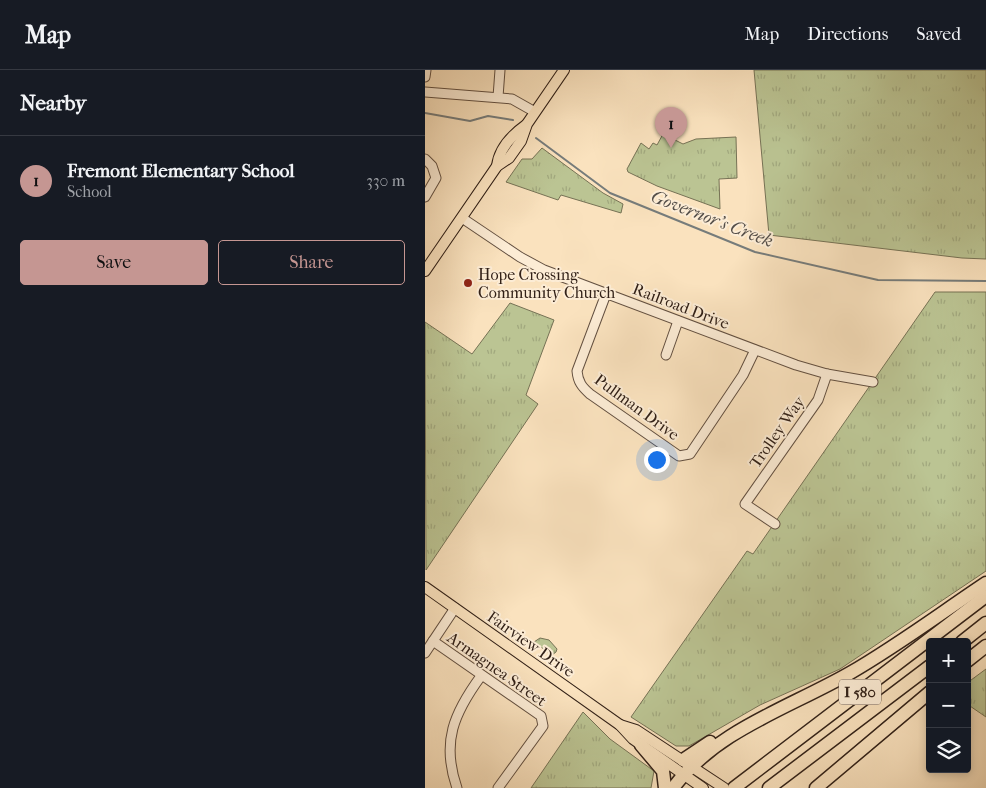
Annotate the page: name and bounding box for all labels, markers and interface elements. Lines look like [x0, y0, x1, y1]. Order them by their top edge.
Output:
text: Map [25, 21, 71, 49]
text: Map [745, 24, 779, 45]
text: Directions [807, 24, 888, 45]
text: Saved [916, 24, 961, 45]
text: Nearby [20, 91, 86, 115]
pin: 1 [655, 107, 687, 148]
text: Fremont Elementary School [67, 160, 295, 182]
text: 1 [33, 171, 39, 190]
text: 330 m [366, 171, 405, 190]
text: School [67, 182, 112, 201]
water label: Governor's Creek [648, 186, 776, 252]
button: Save [20, 240, 208, 285]
button: Share [218, 240, 405, 285]
place label: Hope Crossing Community Church [478, 265, 615, 302]
marker: Hope Crossing Community Church [462, 277, 474, 289]
street label: Railroad Drive [630, 279, 732, 333]
street label: Pullman Drive [591, 370, 683, 444]
street label: Trolley Way [745, 392, 809, 471]
your location [644, 447, 670, 473]
street label: Fairview Drive [484, 607, 578, 681]
street label: Armagnea Street [443, 627, 550, 710]
map controls [926, 638, 971, 773]
button: + [926, 638, 971, 683]
road number: I 580 [839, 680, 881, 704]
button: − [926, 683, 971, 728]
button: layers [926, 728, 971, 773]

